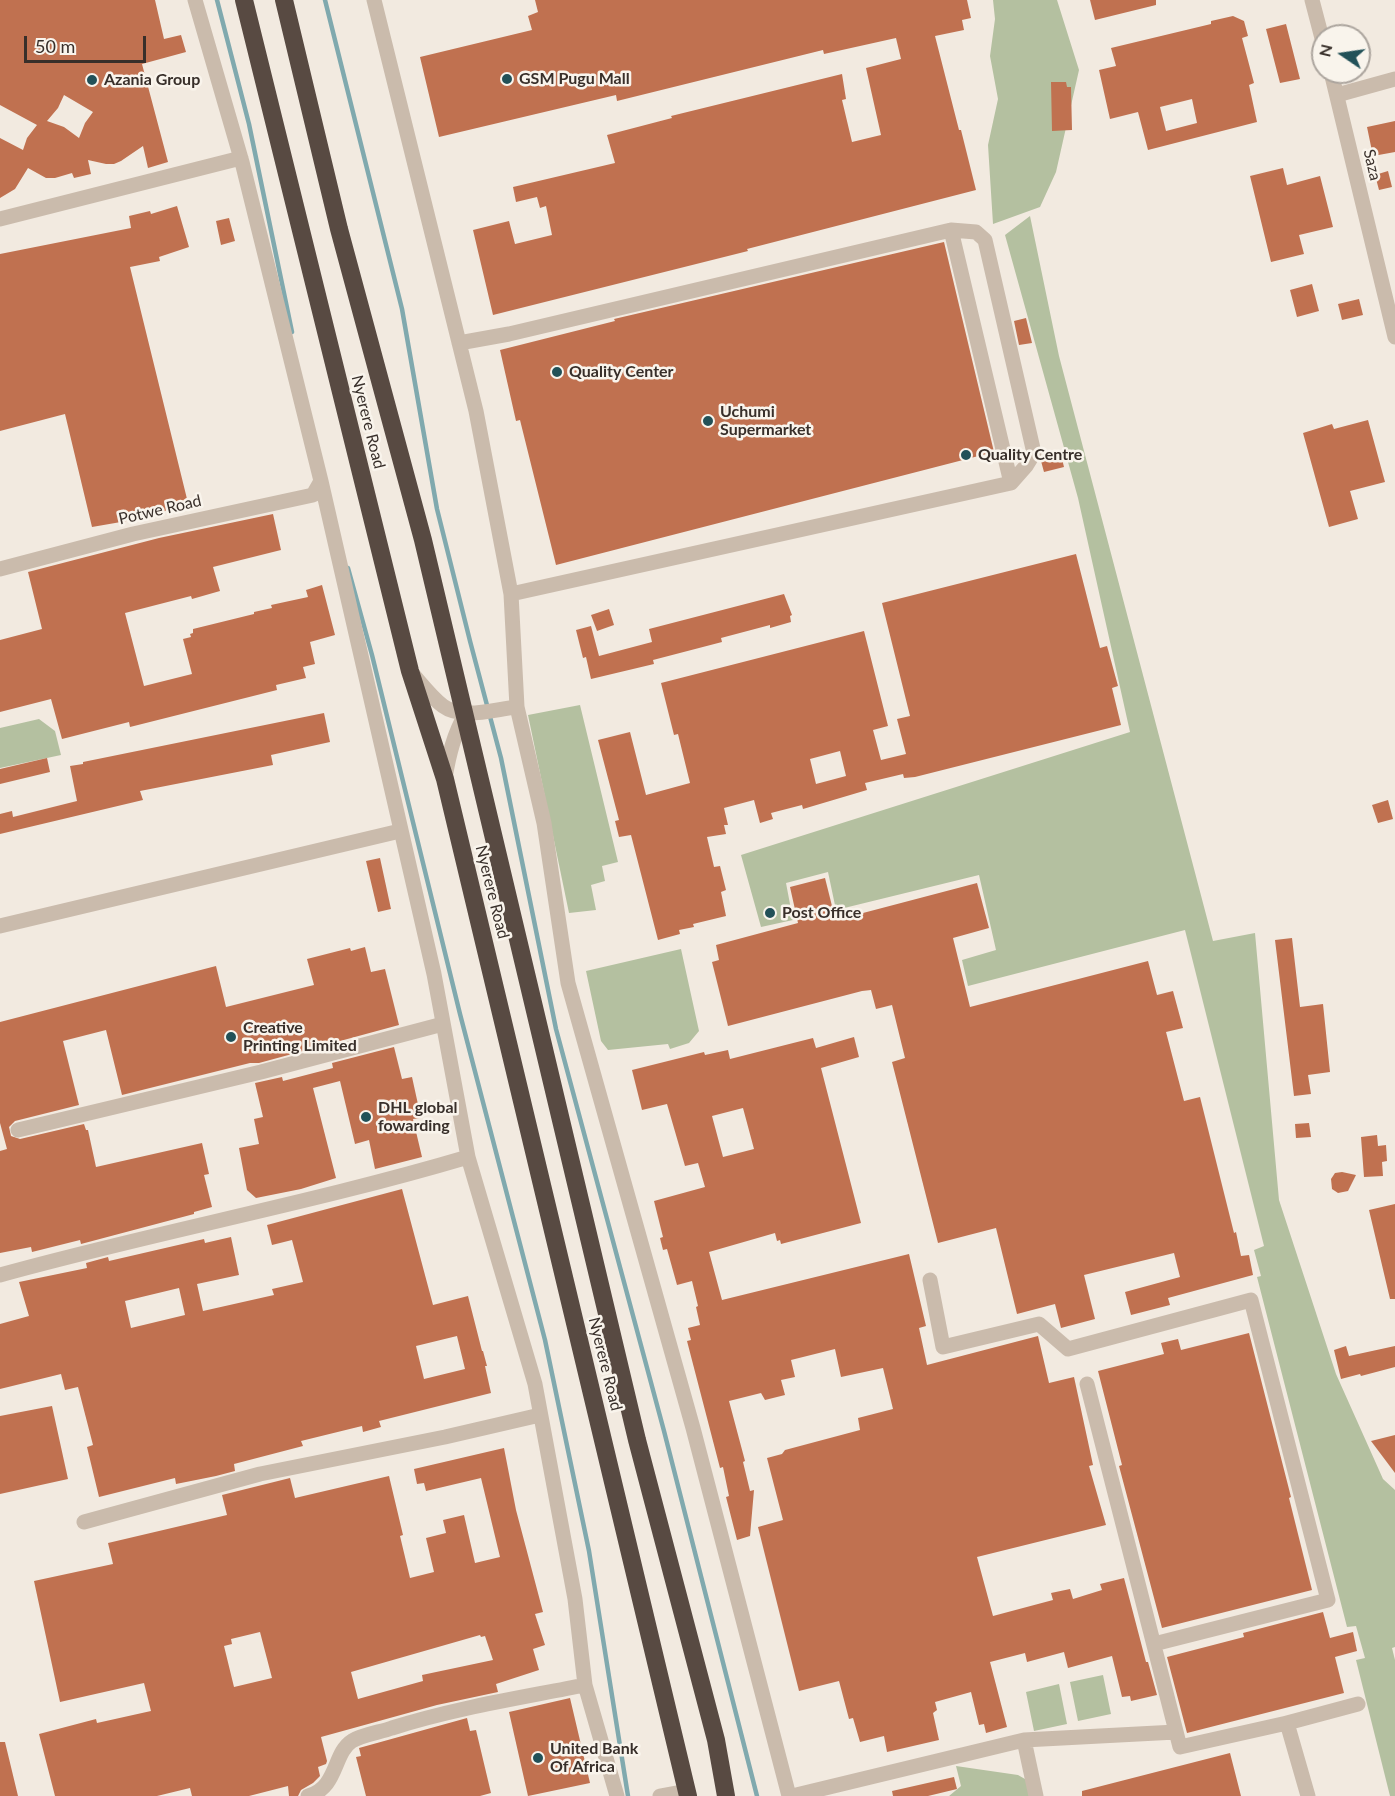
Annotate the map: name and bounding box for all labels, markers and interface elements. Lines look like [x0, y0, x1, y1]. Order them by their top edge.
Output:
scale bar [27, 24, 148, 62]
north arrow [1311, 24, 1371, 84]
text: 50 m [35, 35, 75, 57]
text: N [1314, 42, 1336, 58]
place label: GSM Pugu Mall [519, 69, 630, 89]
place label: Azania Group [104, 70, 200, 90]
marker: GSM Pugu Mall [500, 72, 514, 86]
marker: Azania Group [85, 73, 99, 87]
street label: Saza [1359, 147, 1385, 183]
place label: Quality Center [569, 362, 674, 382]
marker: Quality Center [550, 365, 564, 379]
street label: Nyerere Road [347, 373, 389, 471]
place label: Uchumi Supermarket [720, 402, 811, 440]
marker: Uchumi Supermarket [701, 414, 715, 428]
place label: Quality Centre [978, 445, 1082, 465]
marker: Quality Centre [959, 448, 973, 462]
street label: Potwe Road [117, 491, 203, 529]
street label: Nyerere Road [471, 843, 513, 941]
place label: Post Office [782, 903, 861, 923]
marker: Post Office [763, 906, 777, 920]
place label: Creative Printing Limited [243, 1018, 357, 1056]
marker: Creative Printing Limited [224, 1030, 238, 1044]
place label: DHL global fowarding [378, 1098, 457, 1136]
marker: DHL global fowarding [359, 1110, 373, 1124]
street label: Nyerere Road [584, 1315, 626, 1413]
place label: United Bank Of Africa [550, 1739, 638, 1777]
marker: United Bank Of Africa [531, 1751, 545, 1765]

